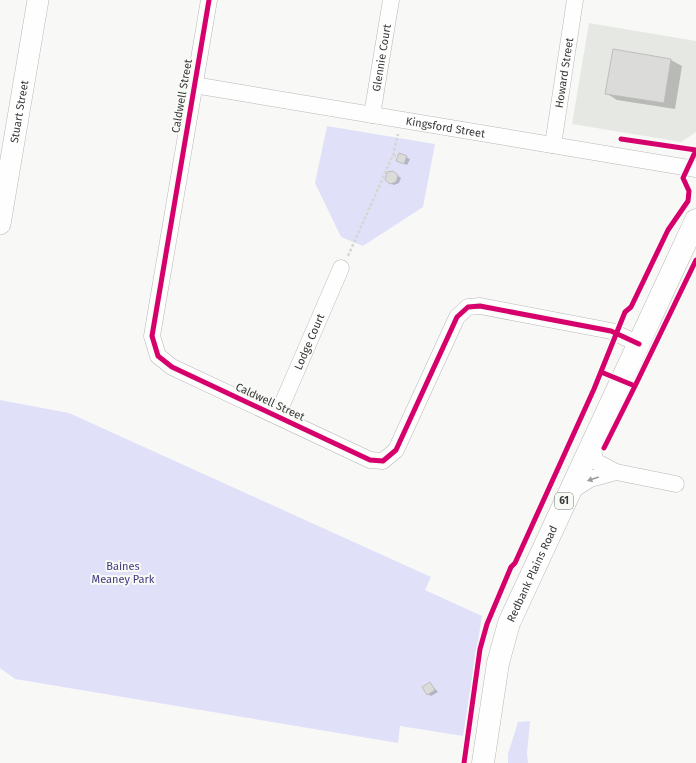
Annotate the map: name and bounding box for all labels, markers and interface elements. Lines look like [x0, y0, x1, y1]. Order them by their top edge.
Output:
street label: Glennie Court [369, 23, 393, 92]
street label: Howard Street [552, 37, 576, 109]
street label: Caldwell Street [169, 58, 195, 134]
street label: Stuart Street [7, 79, 31, 144]
street label: Kingsford Street [405, 114, 486, 140]
street label: Lodge Court [291, 312, 327, 372]
street label: Caldwell Street [233, 380, 307, 424]
one-way arrow [587, 476, 599, 482]
road number: 61 [555, 493, 573, 509]
street label: Redbank Plains Road [504, 523, 560, 624]
park label: Baines Meaney Park [92, 560, 155, 586]

